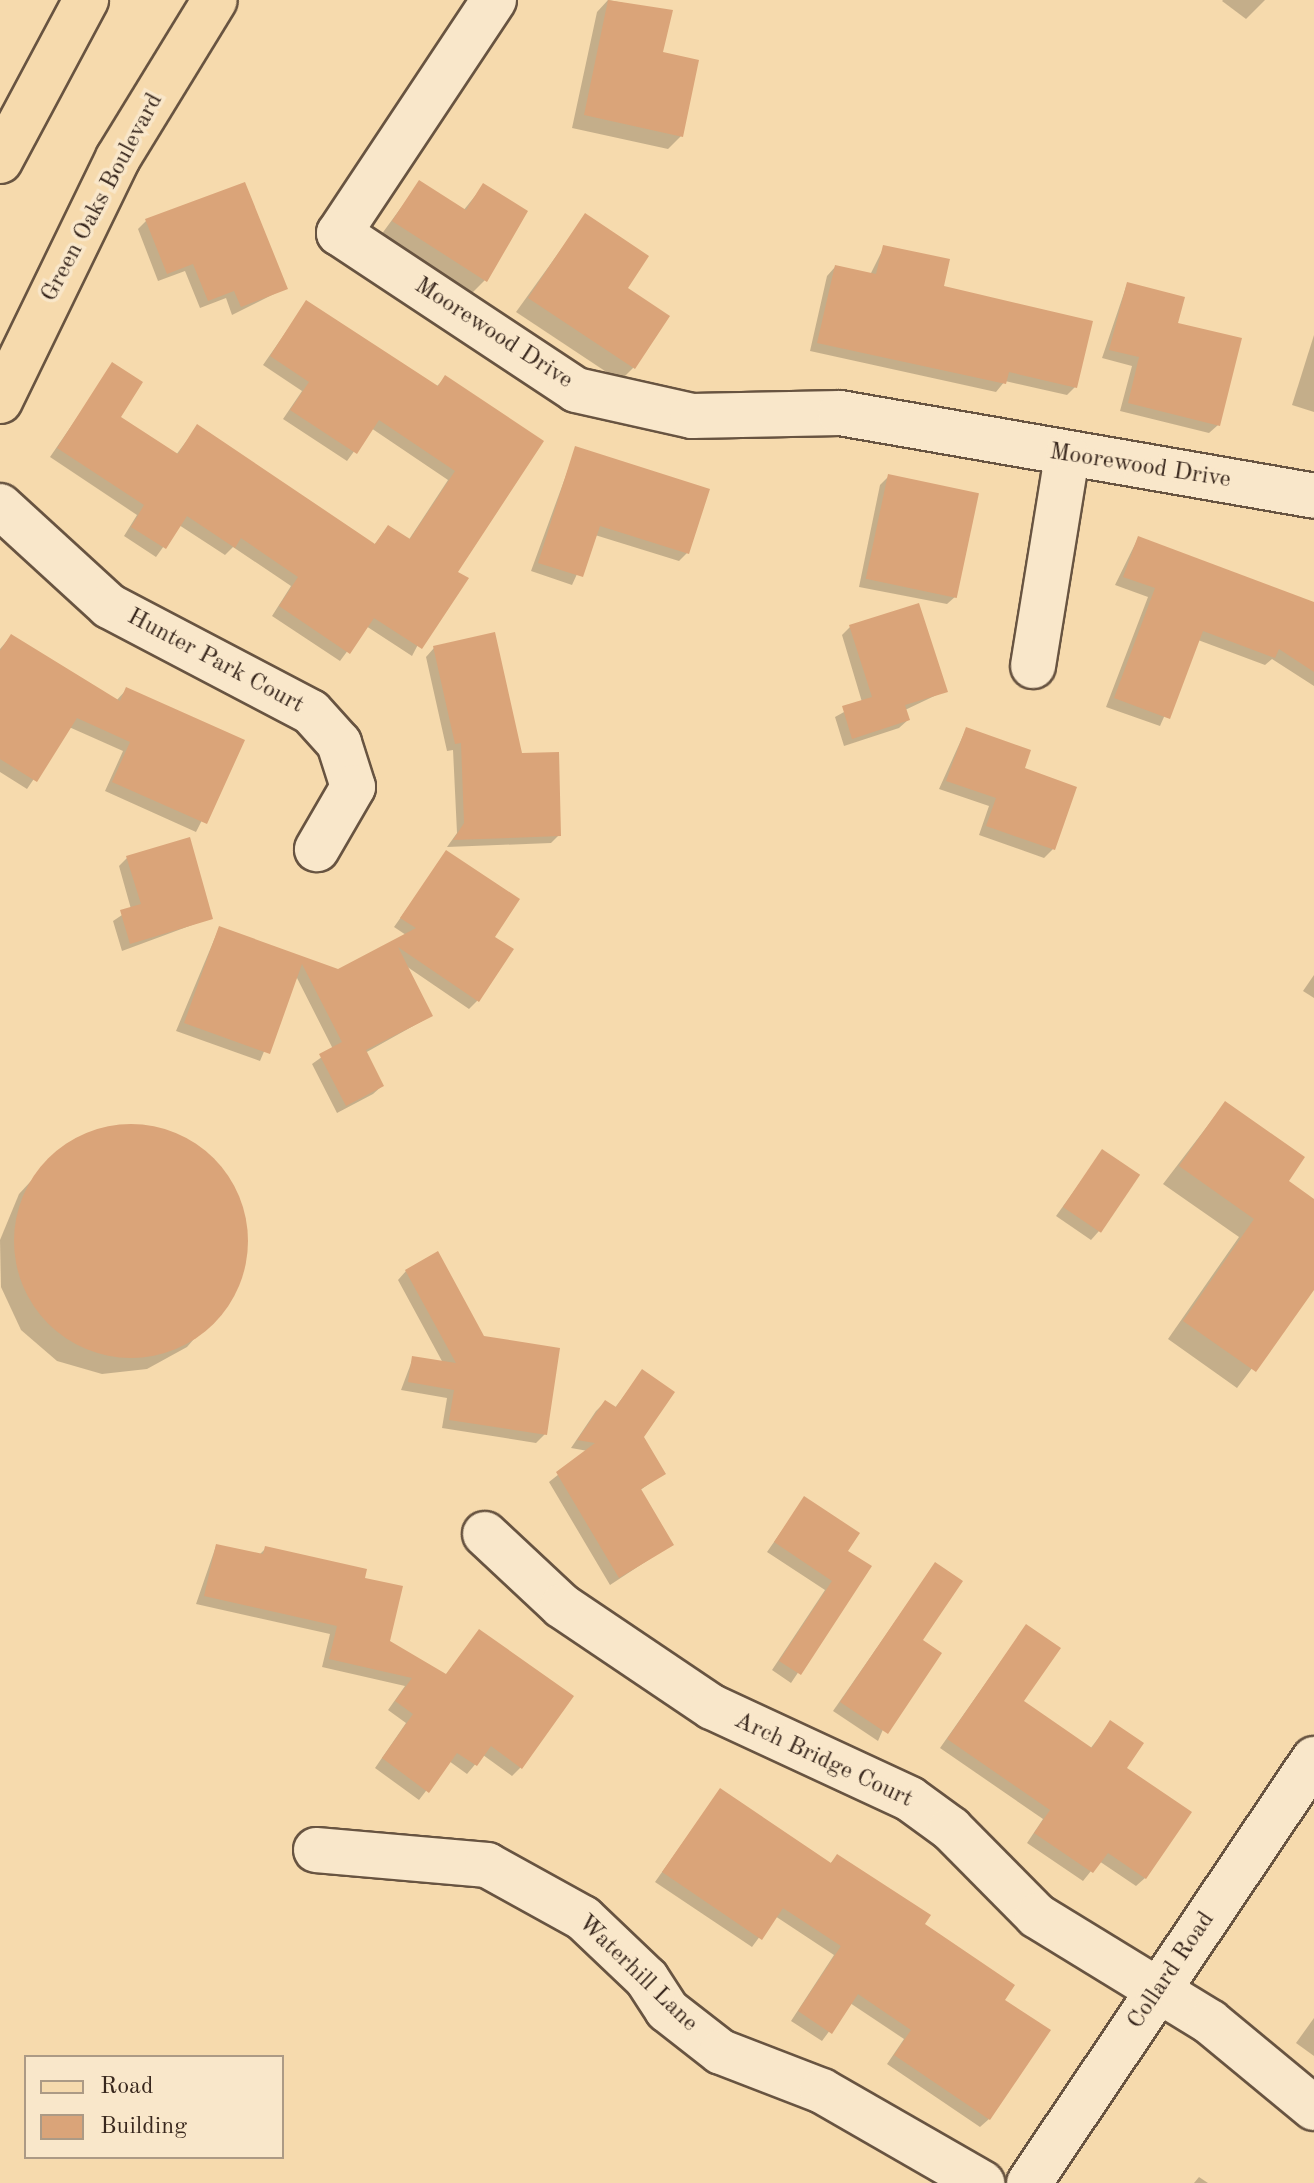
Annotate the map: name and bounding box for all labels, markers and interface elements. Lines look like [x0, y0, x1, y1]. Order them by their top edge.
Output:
street label: Green Oaks Boulevard [36, 89, 170, 307]
street label: Moorewood Drive [408, 272, 578, 396]
street label: Moorewood Drive [1047, 438, 1233, 496]
street label: Hunter Park Court [122, 603, 308, 721]
street label: Arch Bridge Court [729, 1707, 917, 1815]
street label: Collard Road [1122, 1907, 1222, 2035]
street label: Waterhill Lane [571, 1909, 703, 2039]
legend [24, 2055, 284, 2159]
text: Road [100, 2075, 153, 2099]
text: Building [100, 2115, 187, 2139]

